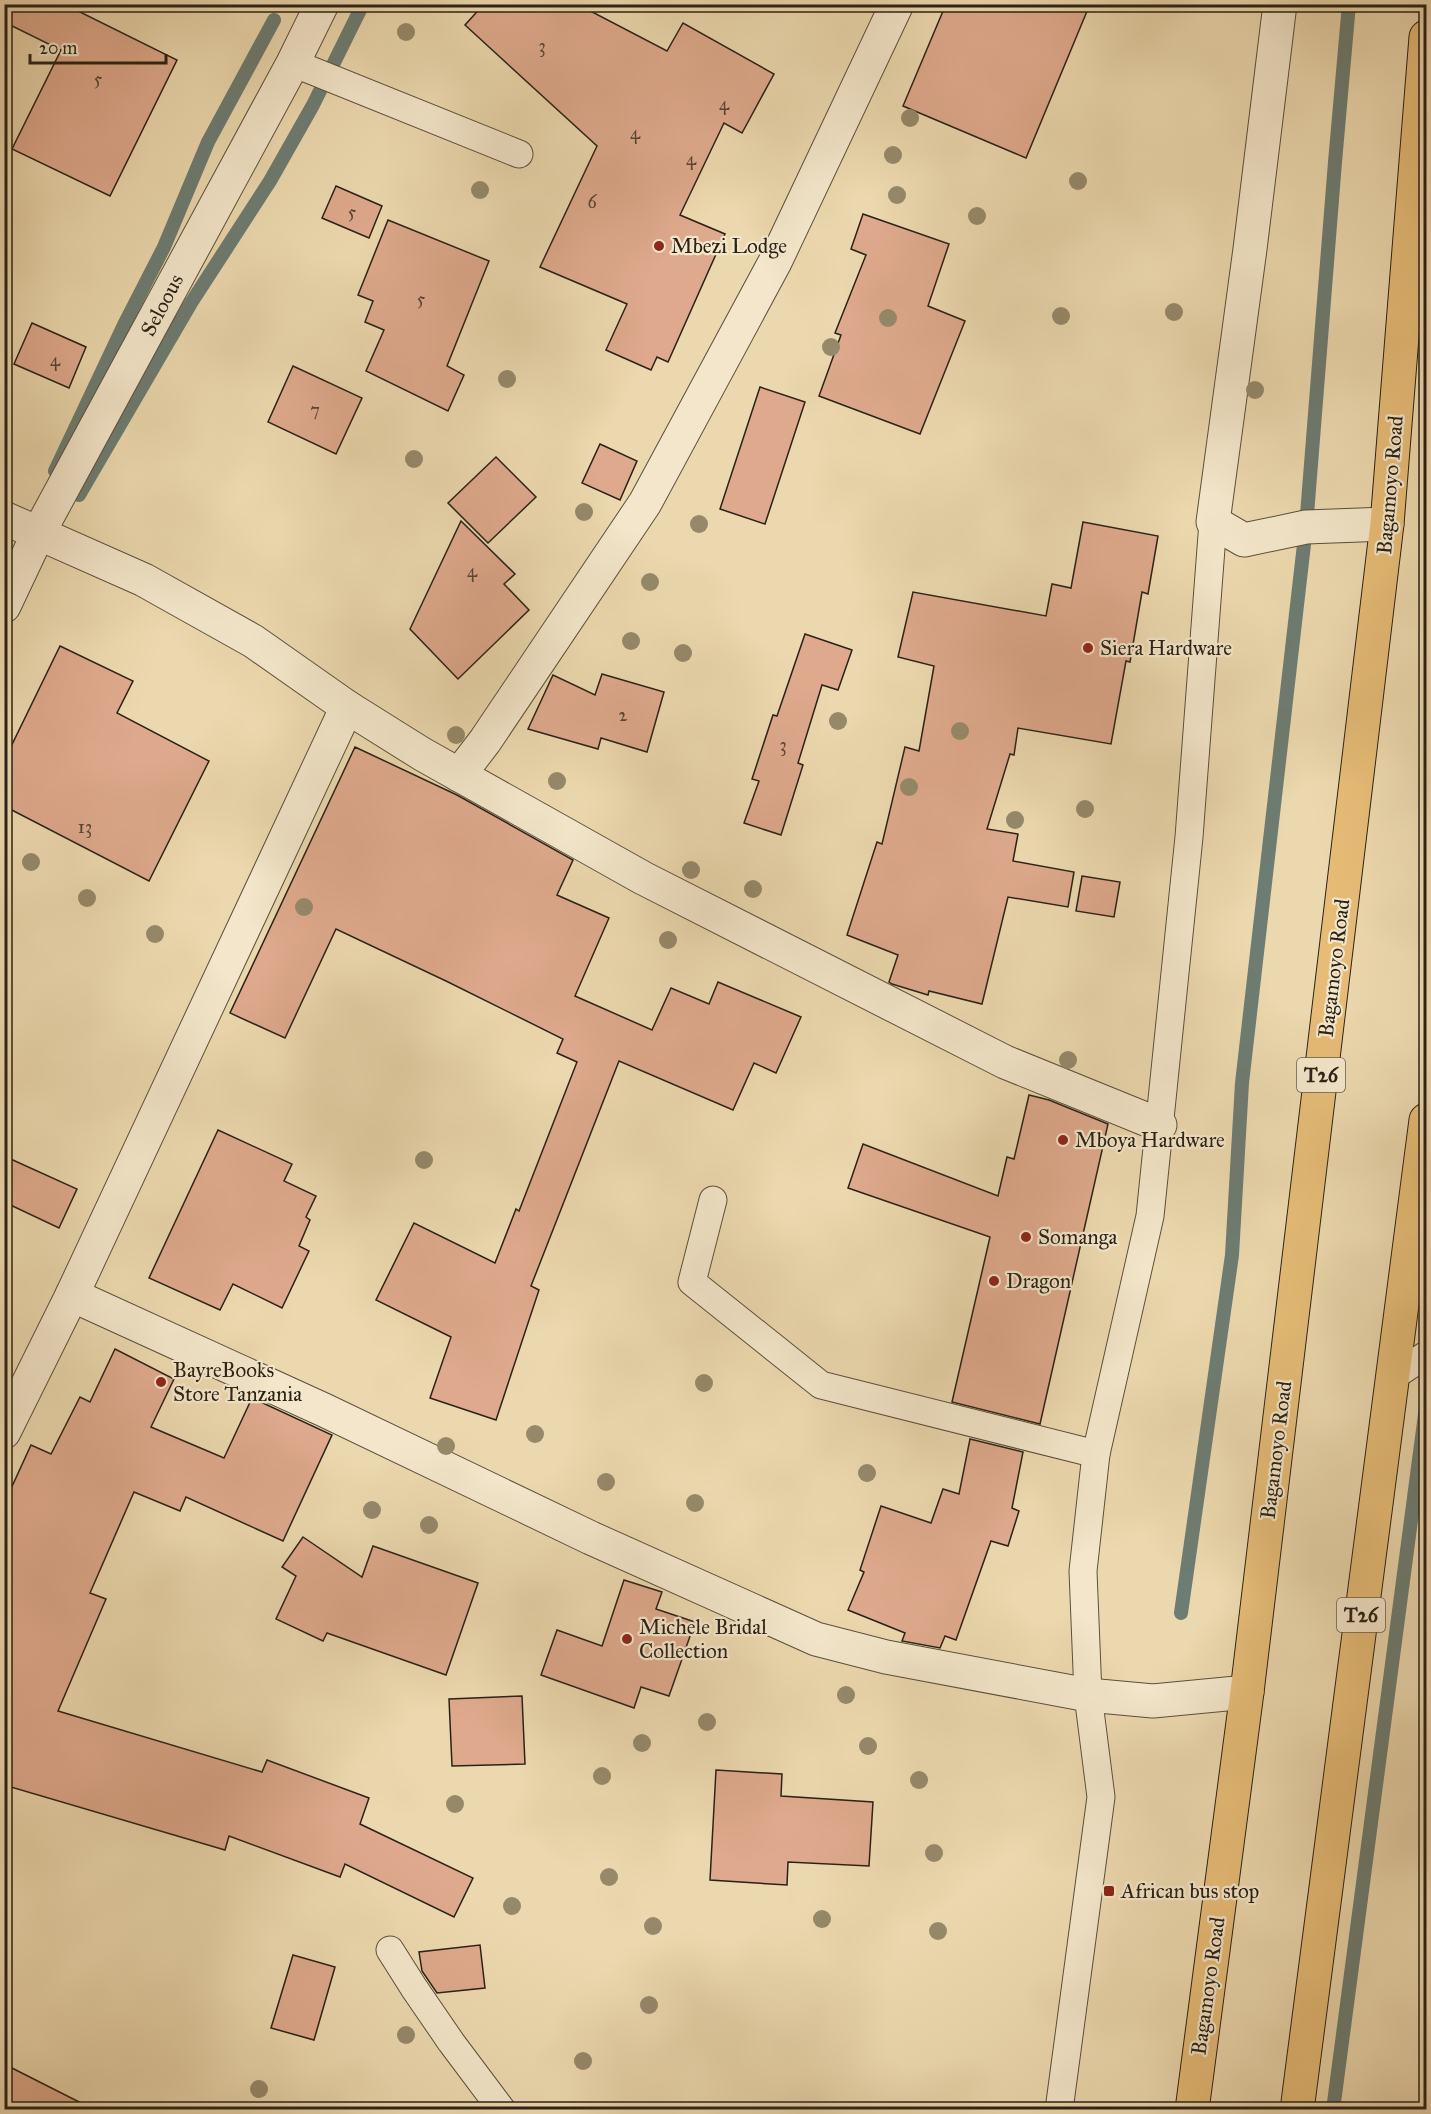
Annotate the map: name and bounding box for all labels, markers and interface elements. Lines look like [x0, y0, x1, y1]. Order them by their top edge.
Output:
scale bar [30, 27, 166, 65]
house number: 3 [538, 35, 546, 57]
text: 20 m [39, 37, 77, 59]
house number: 5 [94, 68, 103, 90]
house number: 4 [719, 93, 730, 115]
house number: 4 [630, 122, 641, 144]
house number: 4 [686, 148, 697, 170]
house number: 6 [587, 191, 597, 213]
house number: 5 [348, 201, 357, 223]
place label: Mbezi Lodge [671, 233, 787, 259]
marker: Mbezi Lodge [652, 239, 666, 253]
street label: Seloous [135, 269, 189, 341]
house number: 5 [417, 288, 426, 310]
house number: 4 [50, 349, 61, 371]
house number: 7 [310, 399, 320, 421]
street label: Bagamoyo Road [1371, 414, 1409, 555]
house number: 4 [467, 560, 478, 582]
place label: Siera Hardware [1100, 635, 1232, 661]
marker: Siera Hardware [1081, 641, 1095, 655]
house number: 2 [619, 704, 628, 726]
house number: 3 [779, 734, 787, 756]
house number: 13 [78, 816, 92, 838]
street label: Bagamoyo Road [1313, 897, 1355, 1039]
road number: T26 [1297, 1058, 1345, 1092]
place label: Mboya Hardware [1075, 1127, 1225, 1153]
marker: Mboya Hardware [1056, 1133, 1070, 1147]
place label: Somanga [1038, 1224, 1117, 1250]
marker: Somanga [1019, 1230, 1033, 1244]
place label: Dragon [1006, 1268, 1071, 1294]
marker: Dragon [987, 1274, 1001, 1288]
place label: BayreBooks Store Tanzania [173, 1357, 302, 1407]
marker: BayreBooks Store Tanzania [154, 1375, 168, 1389]
street label: Bagamoyo Road [1255, 1379, 1297, 1521]
road number: T26 [1337, 1598, 1385, 1632]
place label: Michele Bridal Collection [639, 1614, 767, 1664]
marker: Michele Bridal Collection [620, 1632, 634, 1646]
place label: African bus stop [1120, 1878, 1259, 1904]
marker: African bus stop [1102, 1884, 1116, 1898]
street label: Bagamoyo Road [1185, 1915, 1231, 2057]

